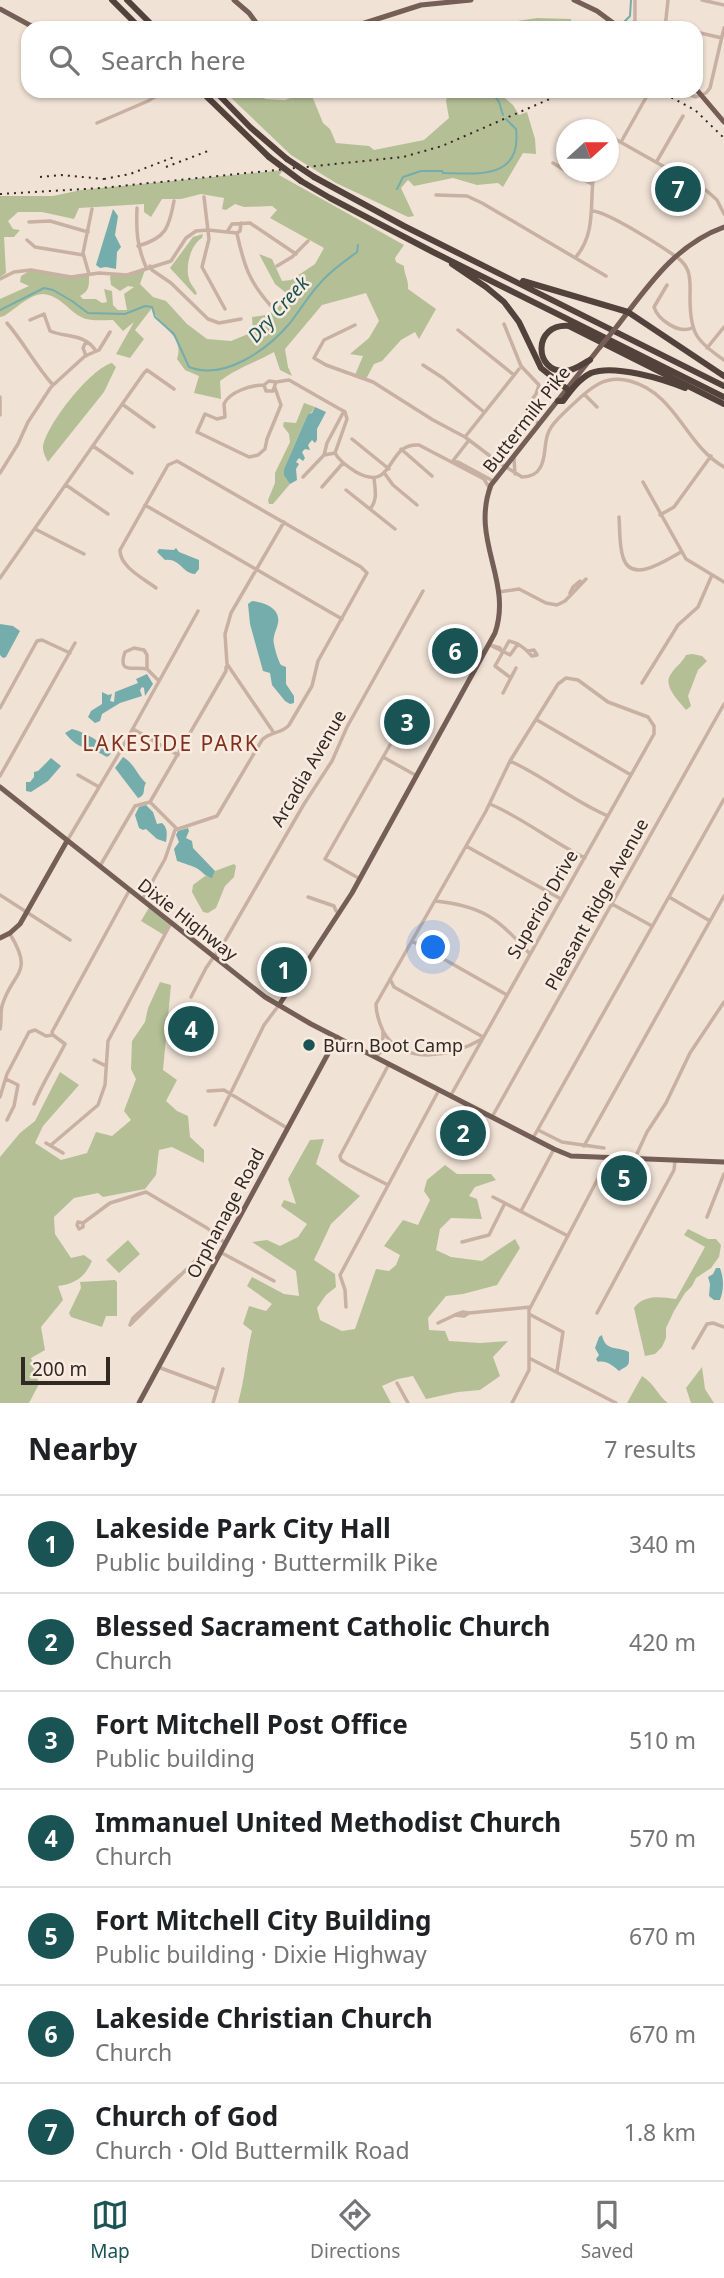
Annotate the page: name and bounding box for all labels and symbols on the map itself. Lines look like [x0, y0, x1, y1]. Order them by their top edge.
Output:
north arrow [556, 119, 619, 182]
pin: 7 [655, 163, 701, 215]
water label: Dry Creek [241, 270, 315, 348]
street label: Buttermilk Pike [477, 361, 575, 477]
pin: 6 [432, 625, 478, 677]
pin: 3 [384, 696, 430, 748]
street label: Arcadia Avenue [265, 705, 351, 831]
district label: LAKESIDE PARK [82, 729, 260, 757]
street label: Pleasant Ridge Avenue [539, 814, 653, 994]
street label: Superior Drive [501, 845, 583, 963]
street label: Dixie Highway [133, 872, 243, 966]
your location [416, 930, 450, 964]
pin: 1 [261, 944, 307, 996]
pin: 4 [168, 1003, 214, 1055]
place label: Burn Boot Camp [323, 1033, 463, 1057]
marker: Burn Boot Camp [301, 1037, 317, 1053]
pin: 2 [440, 1107, 486, 1159]
street label: Orphanage Road [181, 1144, 269, 1282]
pin: 5 [601, 1152, 647, 1204]
scale bar [21, 1354, 110, 1386]

